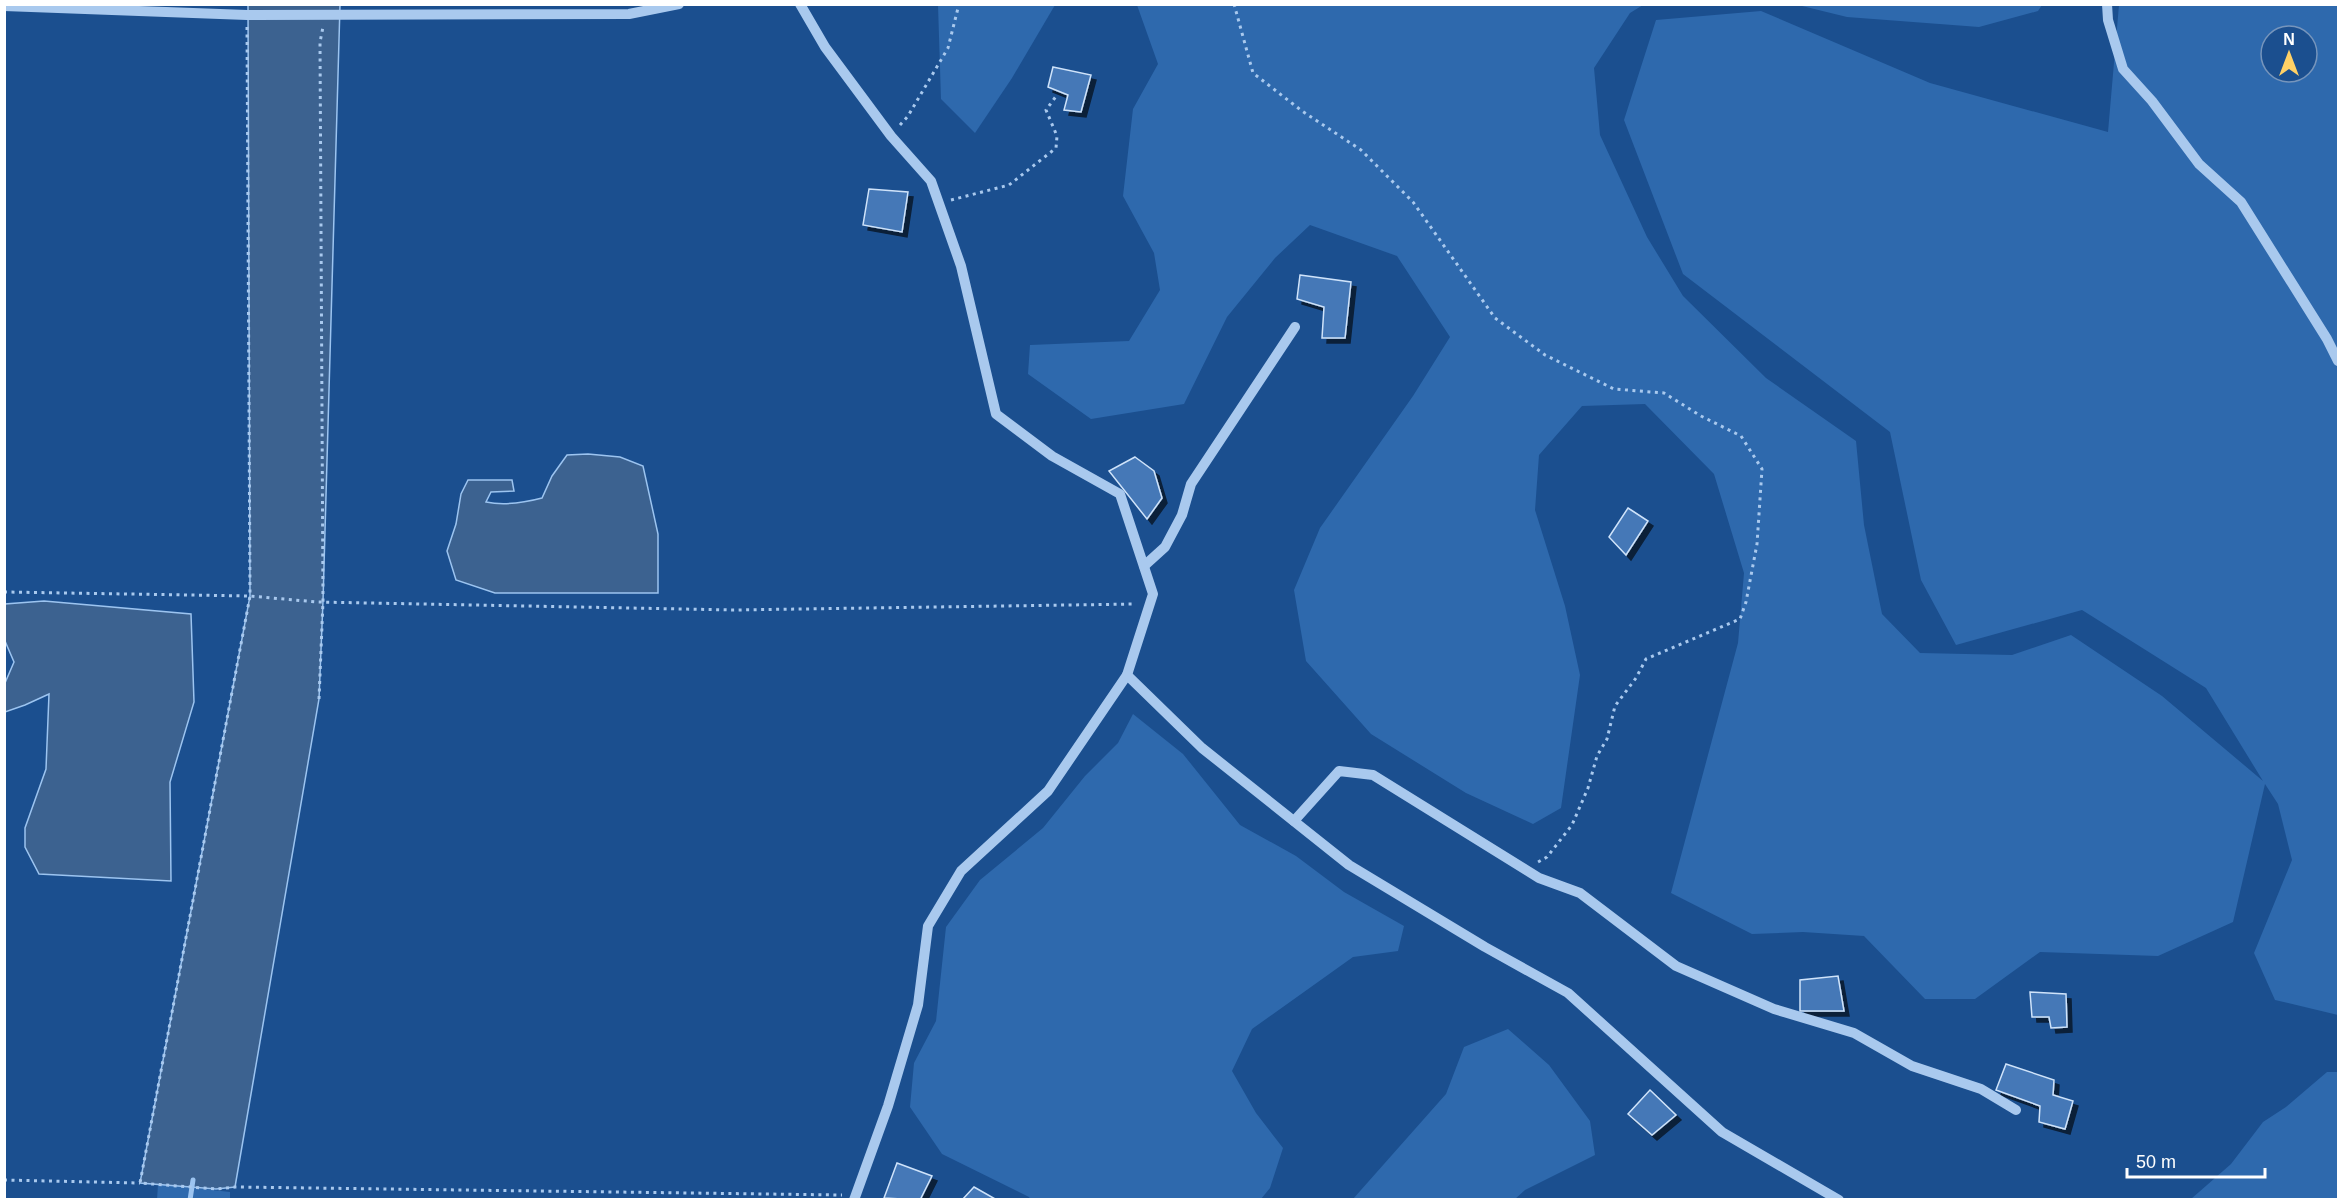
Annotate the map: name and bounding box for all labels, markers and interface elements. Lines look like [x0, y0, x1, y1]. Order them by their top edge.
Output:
north arrow [2259, 24, 2319, 84]
text: N [2283, 31, 2295, 48]
scale bar [2127, 1141, 2265, 1179]
text: 50 m [2136, 1152, 2176, 1172]

